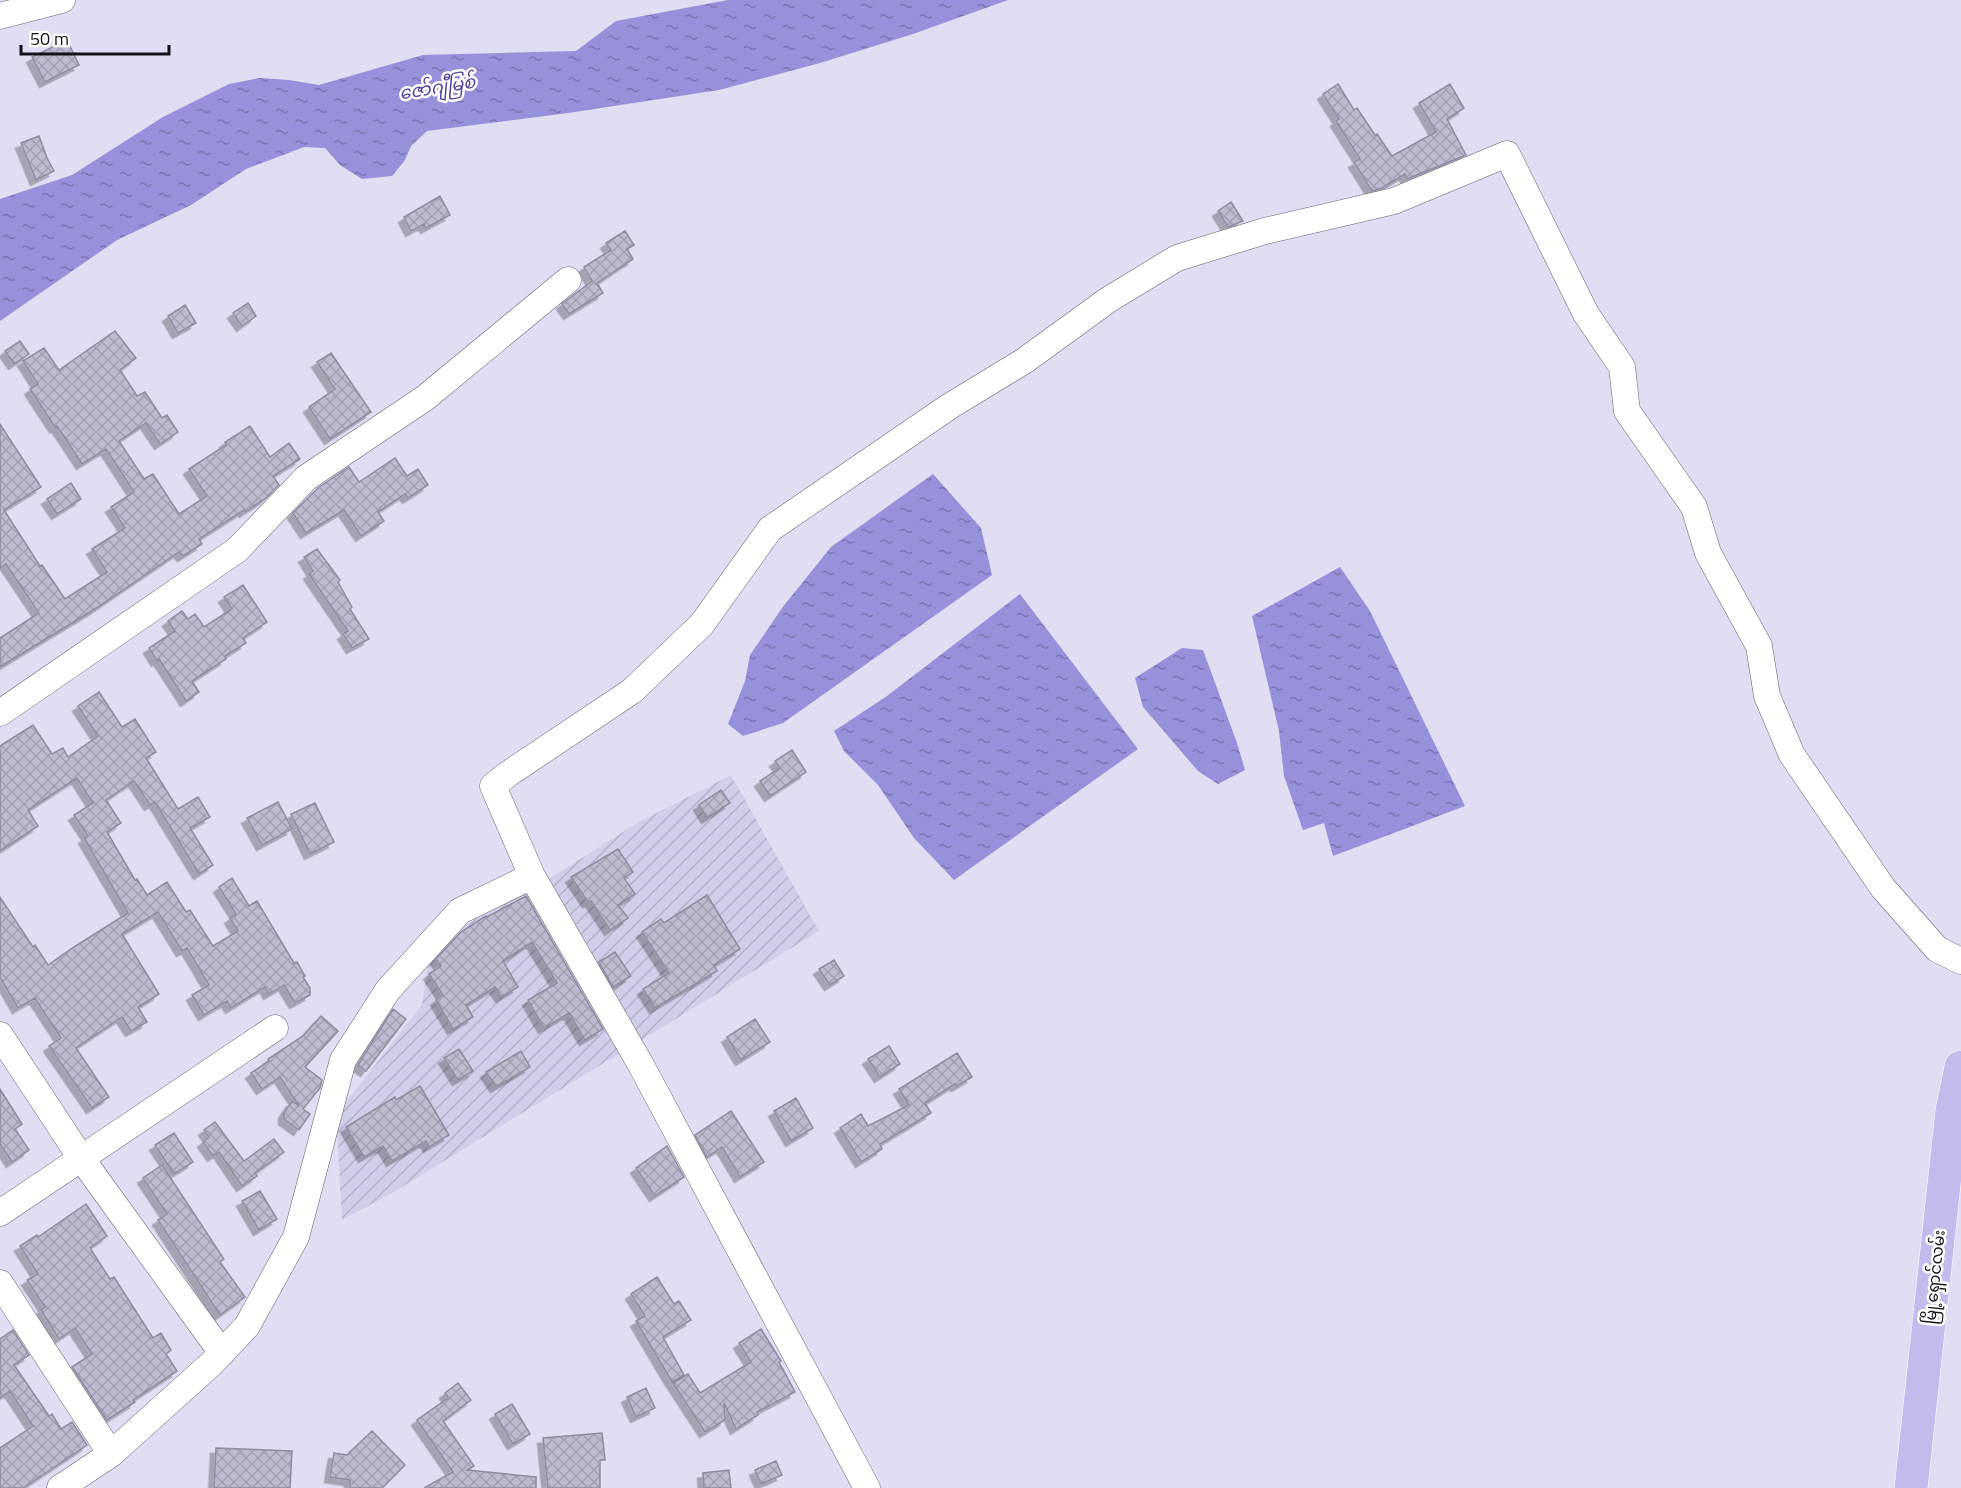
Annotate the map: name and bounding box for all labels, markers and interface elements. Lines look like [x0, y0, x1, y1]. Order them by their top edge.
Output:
scale bar [21, 18, 170, 56]
text: 50 m [30, 25, 69, 52]
water label: ဇော်ဂျီမြစ် [397, 67, 479, 108]
street label: မြို့ရှောင်လမ်း [1917, 1229, 1954, 1326]

